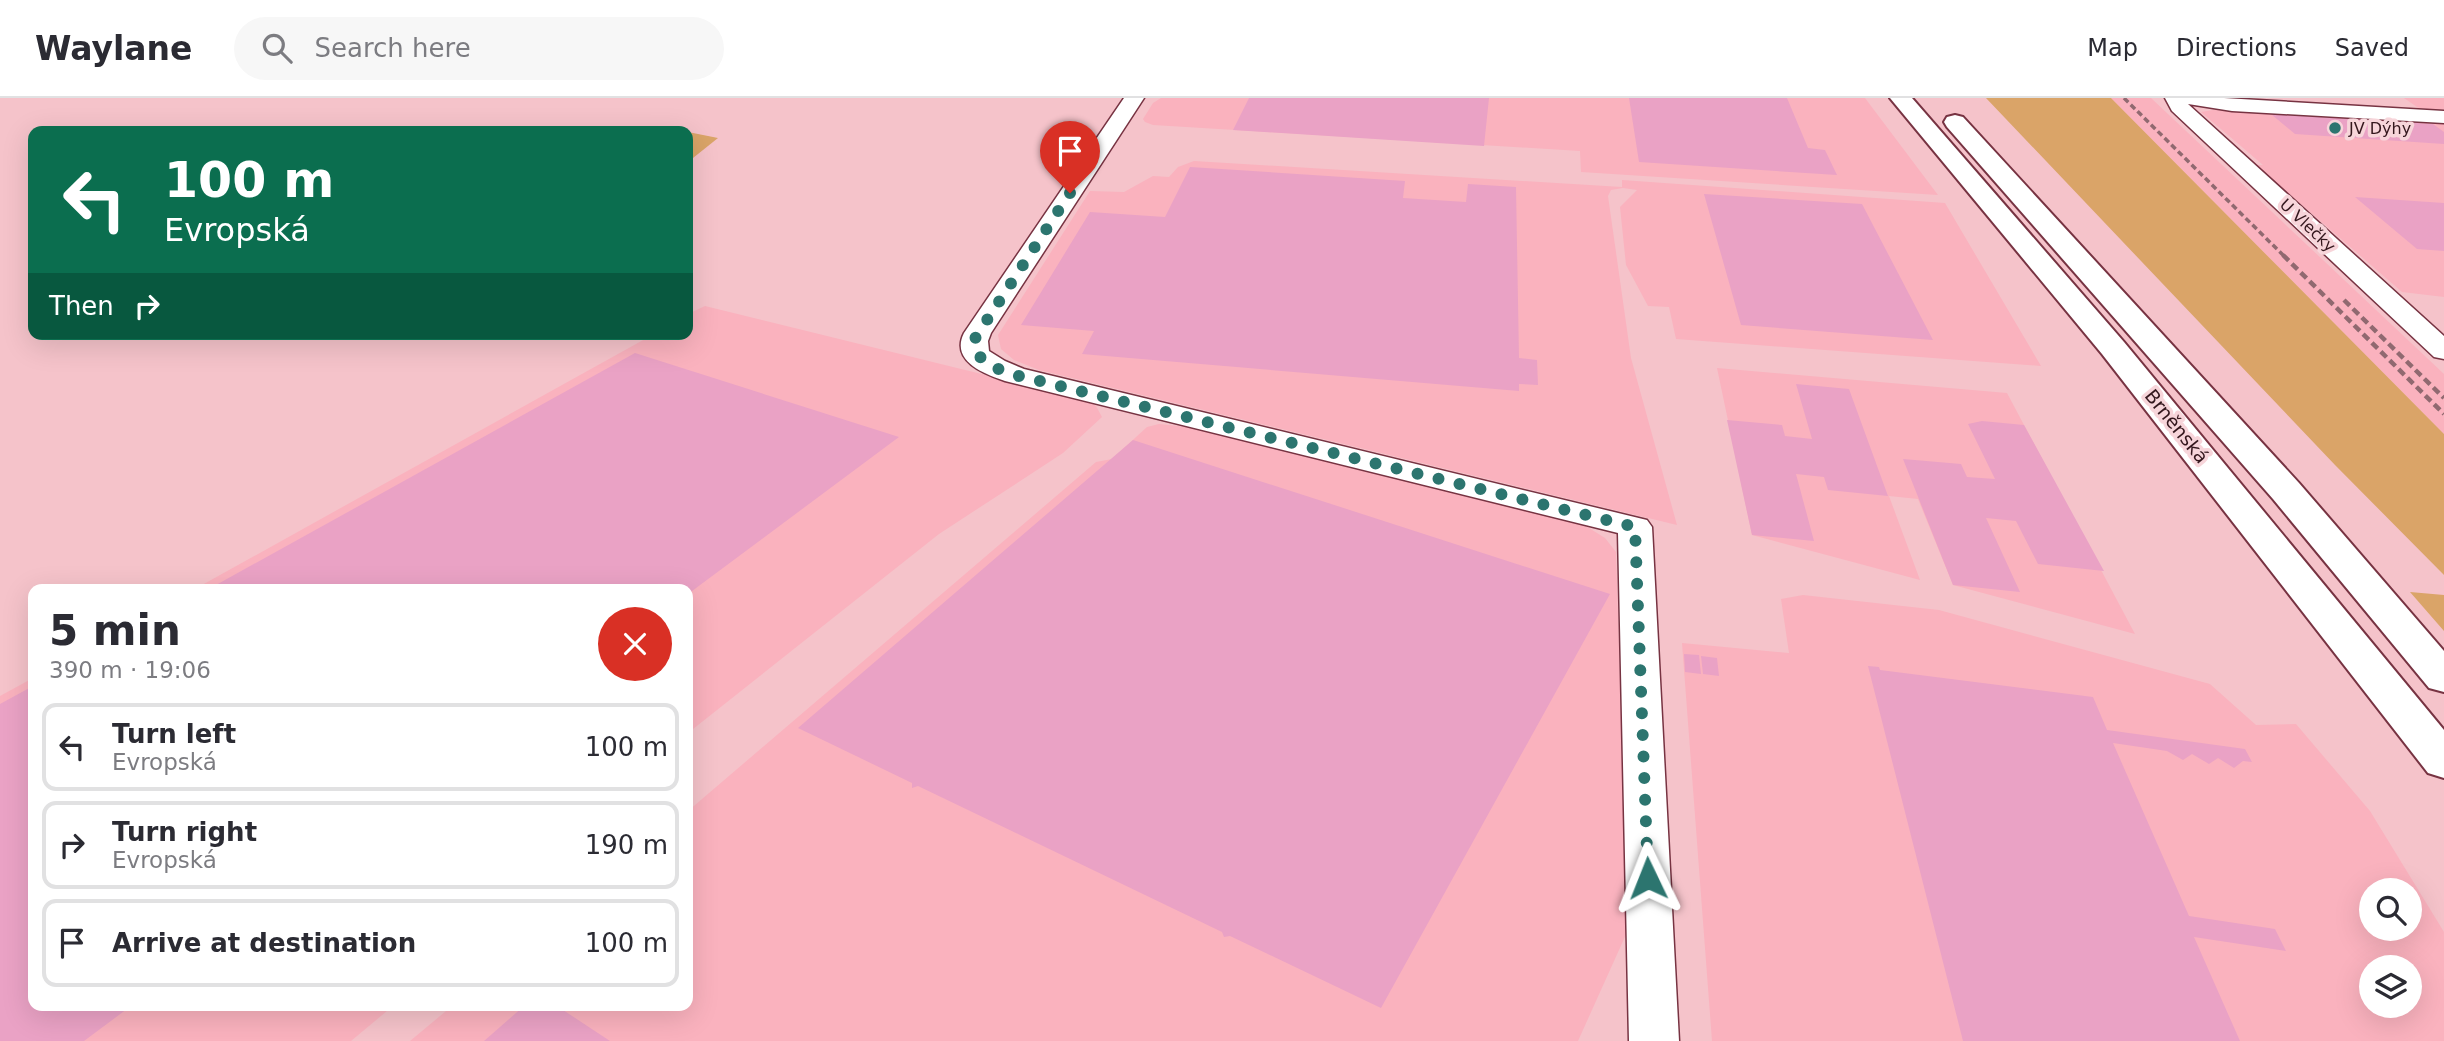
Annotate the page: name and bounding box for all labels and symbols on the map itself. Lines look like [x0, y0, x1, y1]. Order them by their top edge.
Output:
place label: JV Dýhy [2348, 119, 2411, 138]
marker: JV Dýhy [2327, 120, 2343, 136]
pin [1040, 121, 1100, 193]
street label: U Vlečky [2276, 195, 2339, 256]
street label: Brněnská [2141, 385, 2213, 467]
position arrow [1611, 841, 1685, 915]

